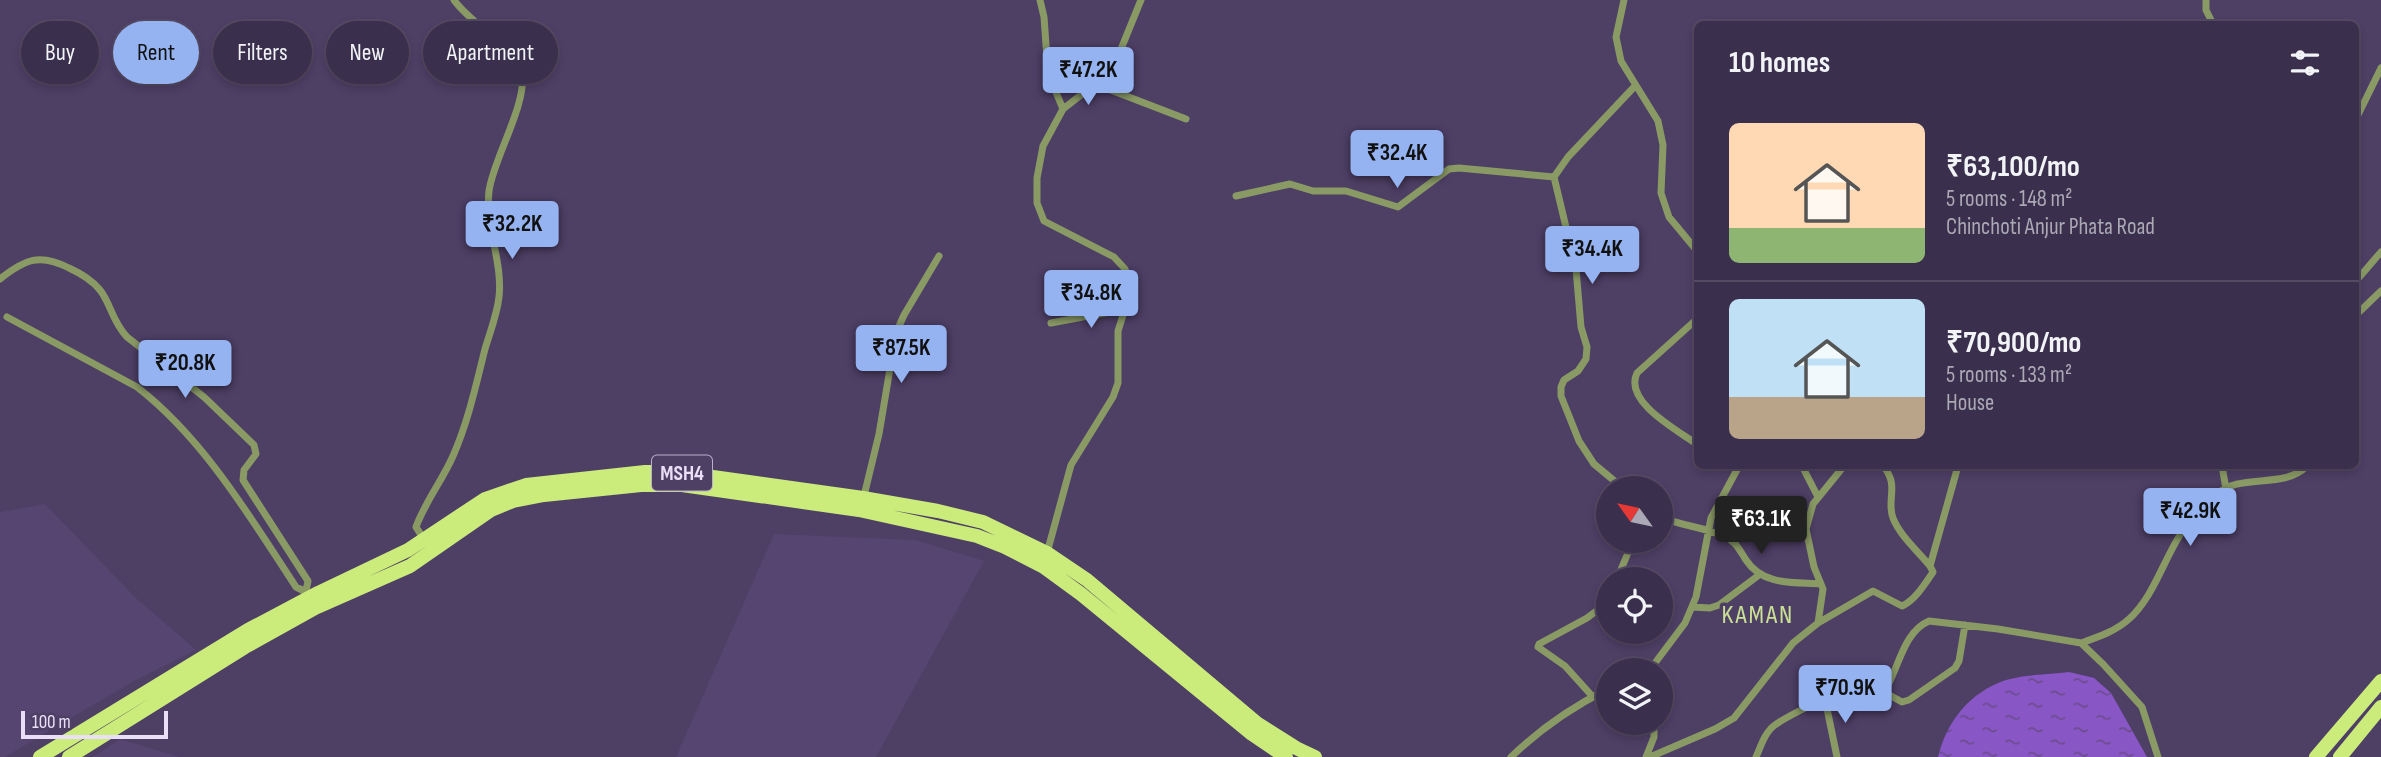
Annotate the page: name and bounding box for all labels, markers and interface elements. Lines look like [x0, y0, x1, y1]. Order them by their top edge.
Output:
chip: Buy [21, 21, 99, 84]
chip: Rent [113, 21, 199, 84]
chip: Filters [213, 21, 312, 84]
chip: New [326, 21, 409, 84]
chip: Apartment [423, 21, 558, 84]
icon: filters [2286, 44, 2324, 82]
text: 10 homes [1729, 45, 1830, 81]
pin: ₹47.2K [1031, 48, 1145, 107]
text: ₹47.2K [1059, 56, 1117, 84]
pin: ₹32.4K [1340, 130, 1454, 190]
text: ₹32.4K [1367, 139, 1427, 167]
text: ₹63,100/mo [1946, 149, 2080, 185]
icon: home [1785, 151, 1869, 235]
text: 5 rooms · 148 m² [1946, 185, 2073, 213]
pin: ₹32.2K [455, 202, 569, 261]
text: ₹32.2K [482, 210, 542, 238]
text: Chinchoti Anjur Phata Road [1946, 213, 2155, 241]
pin: ₹34.4K [1535, 226, 1649, 286]
text: ₹34.4K [1561, 235, 1623, 263]
pin: ₹34.8K [1034, 270, 1148, 330]
text: ₹34.8K [1060, 279, 1122, 307]
text: ₹70,900/mo [1946, 325, 2081, 361]
pin: ₹87.5K [844, 326, 958, 385]
icon: home [1785, 327, 1869, 411]
text: ₹87.5K [872, 334, 930, 362]
pin: ₹20.8K [128, 340, 242, 400]
text: ₹20.8K [154, 349, 216, 377]
text: 5 rooms · 133 m² [1946, 361, 2072, 389]
text: House [1946, 389, 1994, 417]
road number: MSH4 [652, 456, 712, 490]
north arrow [1596, 476, 1673, 553]
map controls [1596, 476, 1673, 735]
pin: ₹42.9K [2133, 489, 2247, 548]
pin: ₹63.1K [1704, 496, 1818, 556]
text: ₹42.9K [2159, 497, 2221, 525]
text: ₹63.1K [1731, 505, 1791, 533]
button: locate [1596, 567, 1673, 644]
district label: KAMAN [1722, 600, 1794, 631]
button: layers [1596, 658, 1673, 735]
pin: ₹70.9K [1788, 666, 1902, 725]
text: ₹70.9K [1815, 674, 1875, 702]
scale bar [21, 708, 168, 740]
text: 100 m [32, 711, 71, 734]

